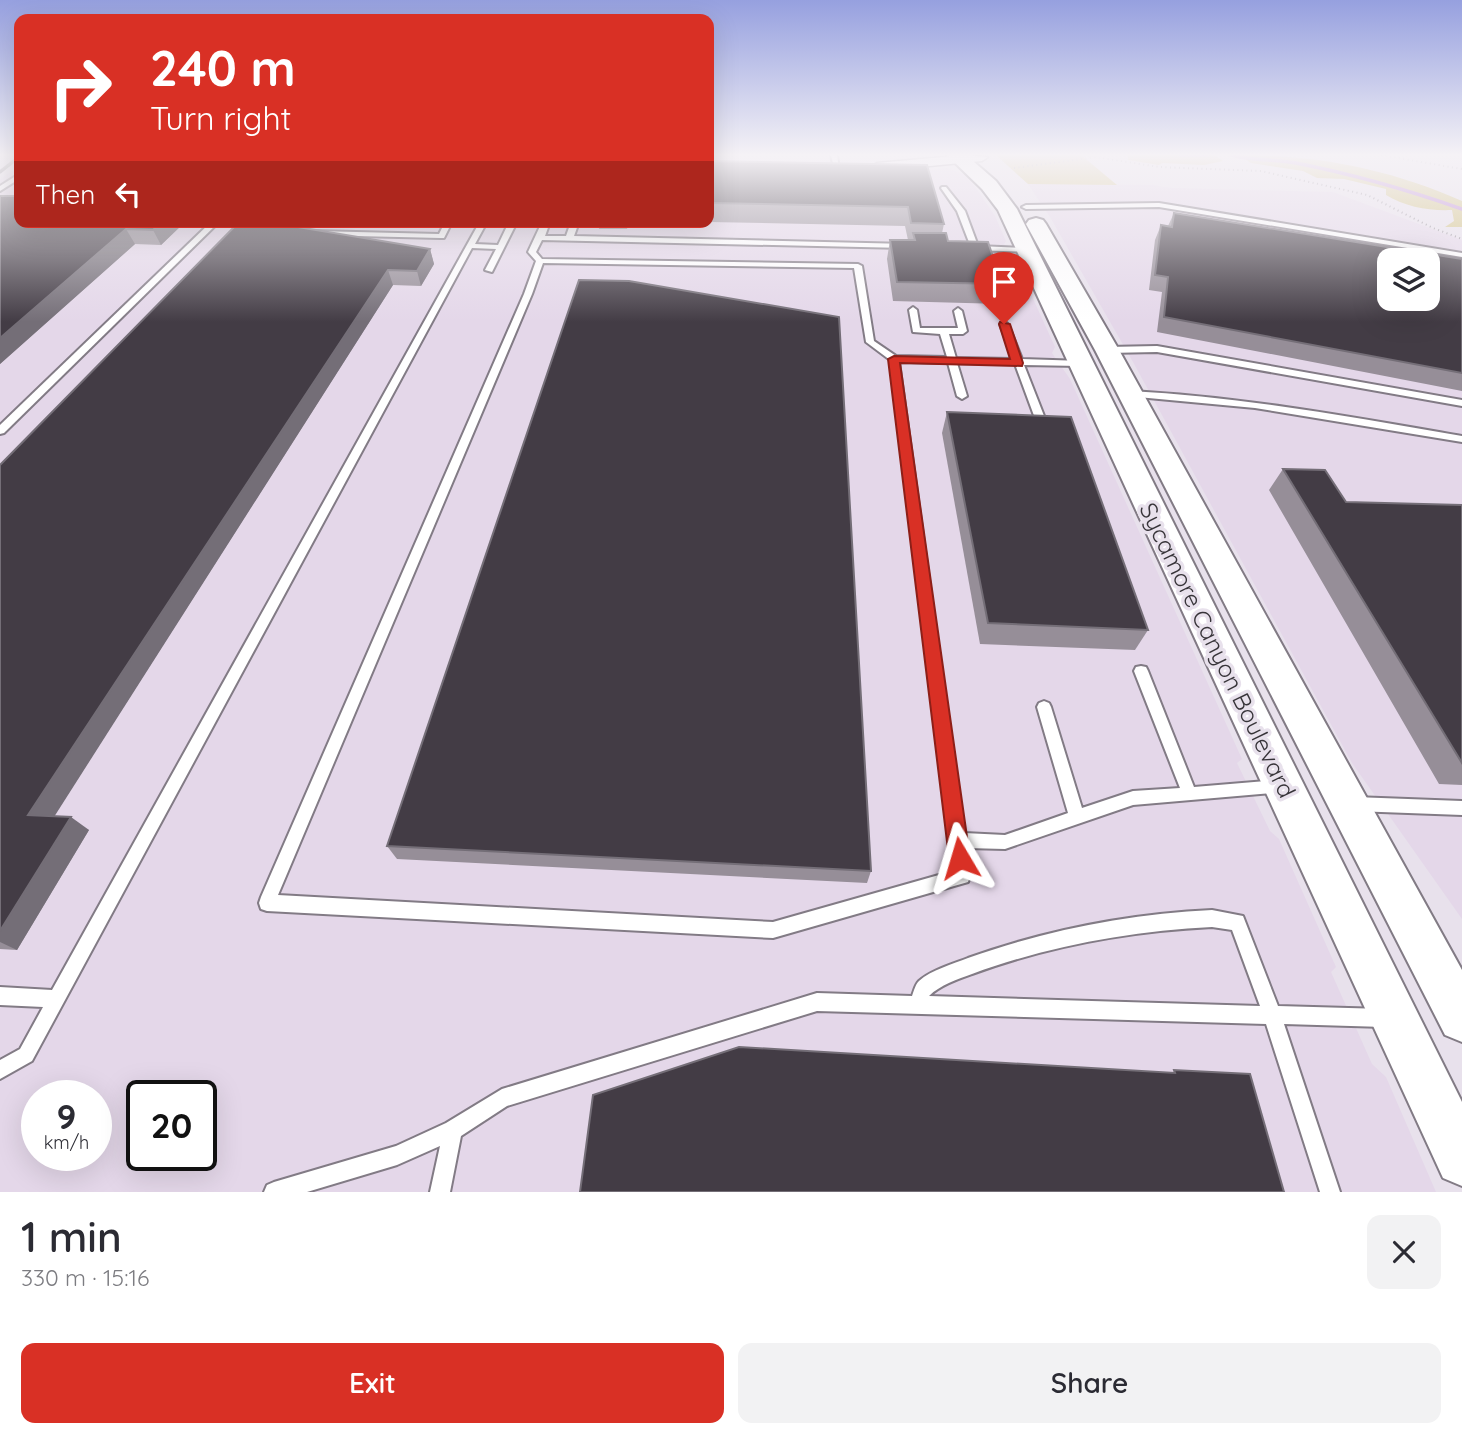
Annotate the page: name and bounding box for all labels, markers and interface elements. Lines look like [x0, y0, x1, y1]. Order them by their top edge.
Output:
text: 240 m [150, 37, 296, 98]
icon: right [35, 42, 126, 133]
text: Turn right [150, 98, 291, 138]
icon: left [109, 175, 147, 213]
text: Then [35, 178, 95, 211]
map controls [1377, 248, 1440, 311]
button: layers [1377, 248, 1440, 311]
pin [974, 252, 1034, 324]
icon: arrive [985, 263, 1023, 301]
street label: Sycamore Canyon Boulevard [1133, 498, 1303, 802]
position arrow [923, 821, 997, 895]
speed limit sign: 20 [126, 1080, 217, 1171]
text: 9 [57, 1094, 76, 1138]
text: km/h [44, 1131, 89, 1154]
text: 1 min [21, 1210, 122, 1263]
button: close [1367, 1215, 1441, 1289]
text: 330 m · 15:16 [21, 1263, 149, 1292]
button: Exit [21, 1343, 724, 1423]
button: Share [738, 1343, 1441, 1423]

